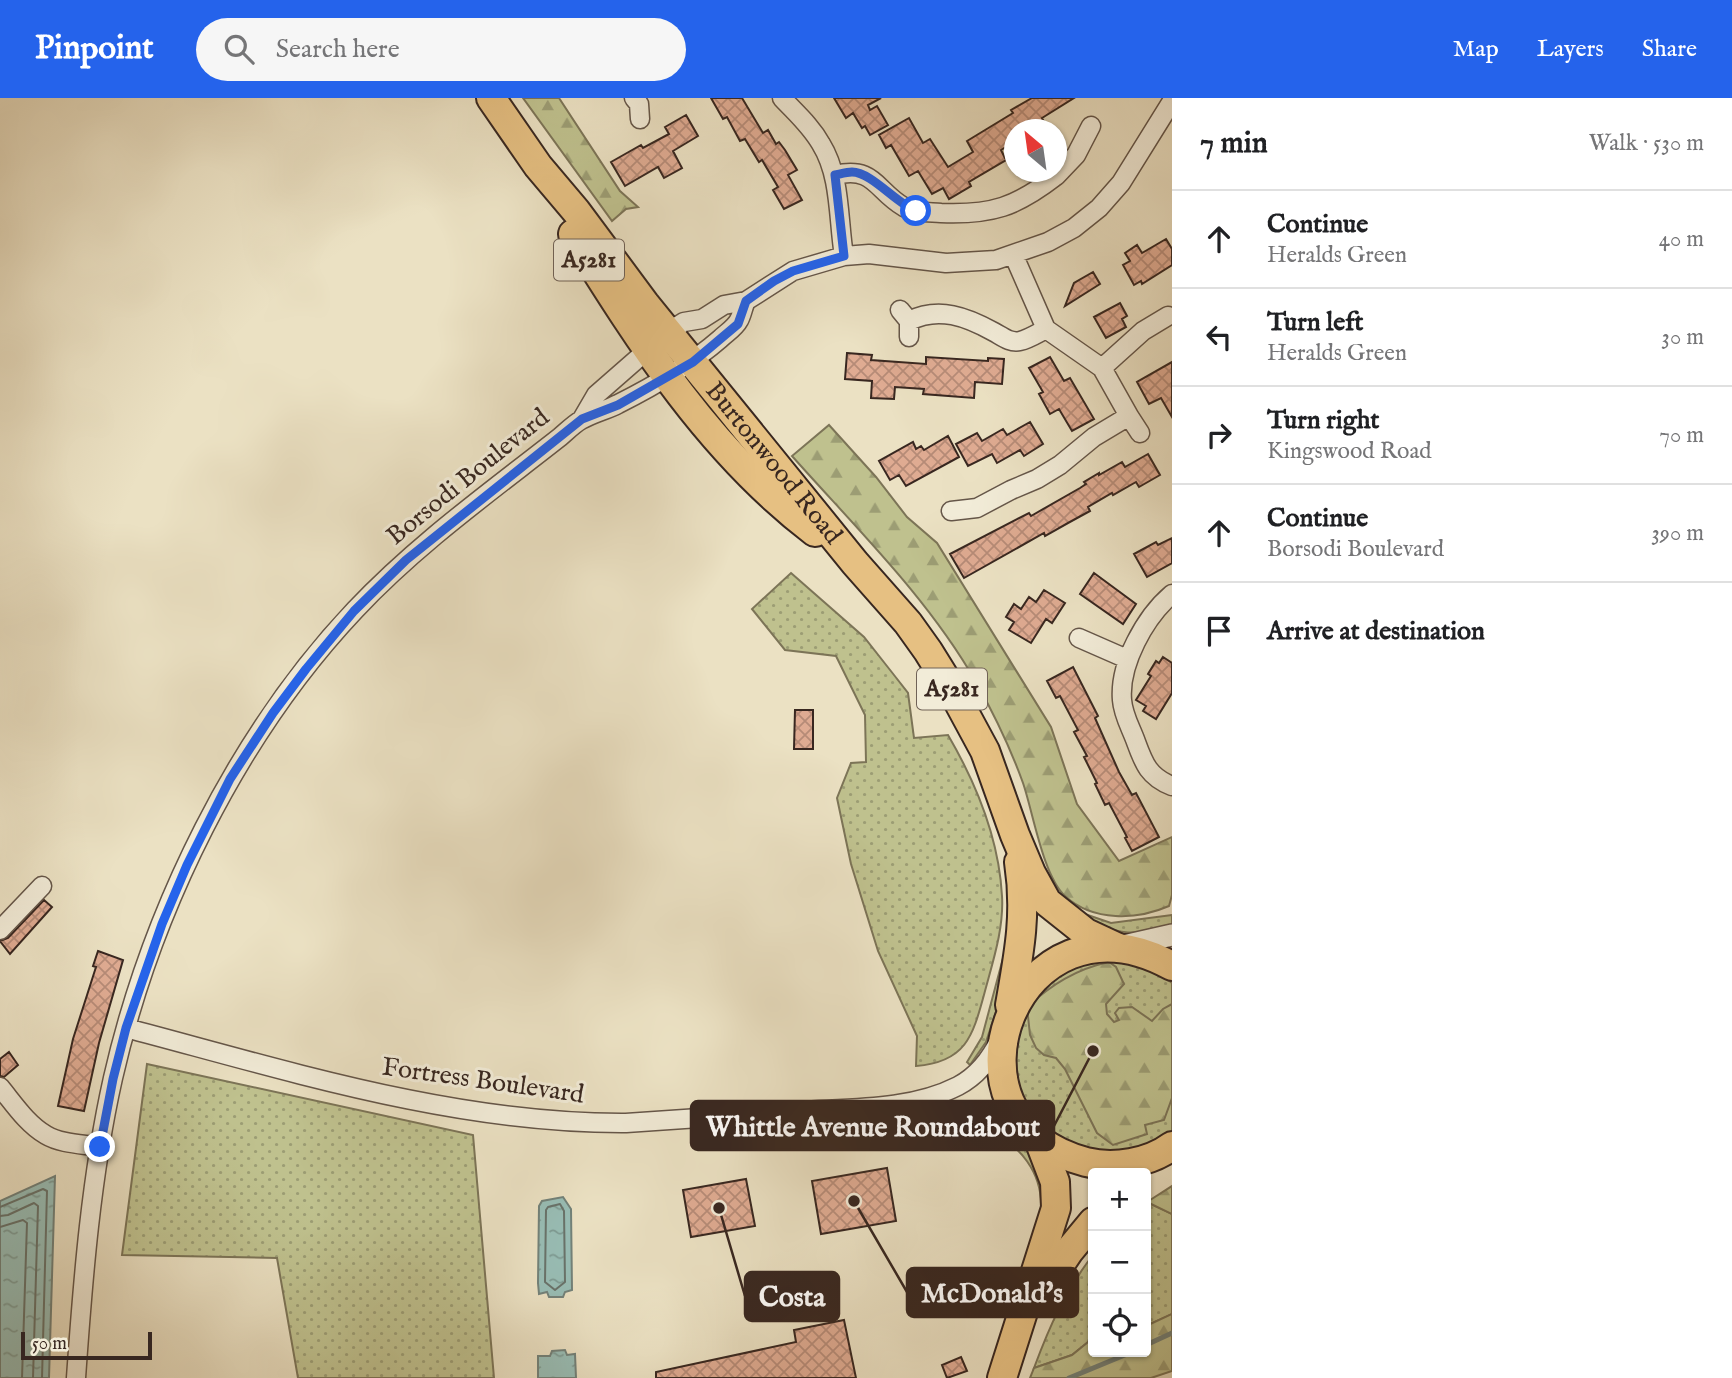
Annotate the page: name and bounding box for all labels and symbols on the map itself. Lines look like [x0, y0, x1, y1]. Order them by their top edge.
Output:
north arrow [1004, 119, 1067, 182]
route start [900, 195, 931, 226]
road number: A5281 [554, 240, 624, 280]
street label: Burtonwood Road [698, 375, 850, 551]
street label: Borsodi Boulevard [380, 401, 556, 553]
road number: A5281 [917, 668, 987, 710]
street label: Fortress Boulevard [380, 1050, 586, 1112]
callout: Whittle Avenue Roundabout [691, 1101, 1054, 1150]
text: Whittle Avenue Roundabout [705, 1111, 1041, 1146]
route end [84, 1131, 115, 1162]
callout: McDonald's [907, 1268, 1078, 1317]
callout: Costa [745, 1272, 839, 1321]
text: McDonald's [921, 1277, 1063, 1312]
text: Costa [759, 1281, 826, 1316]
scale bar [21, 1329, 152, 1361]

